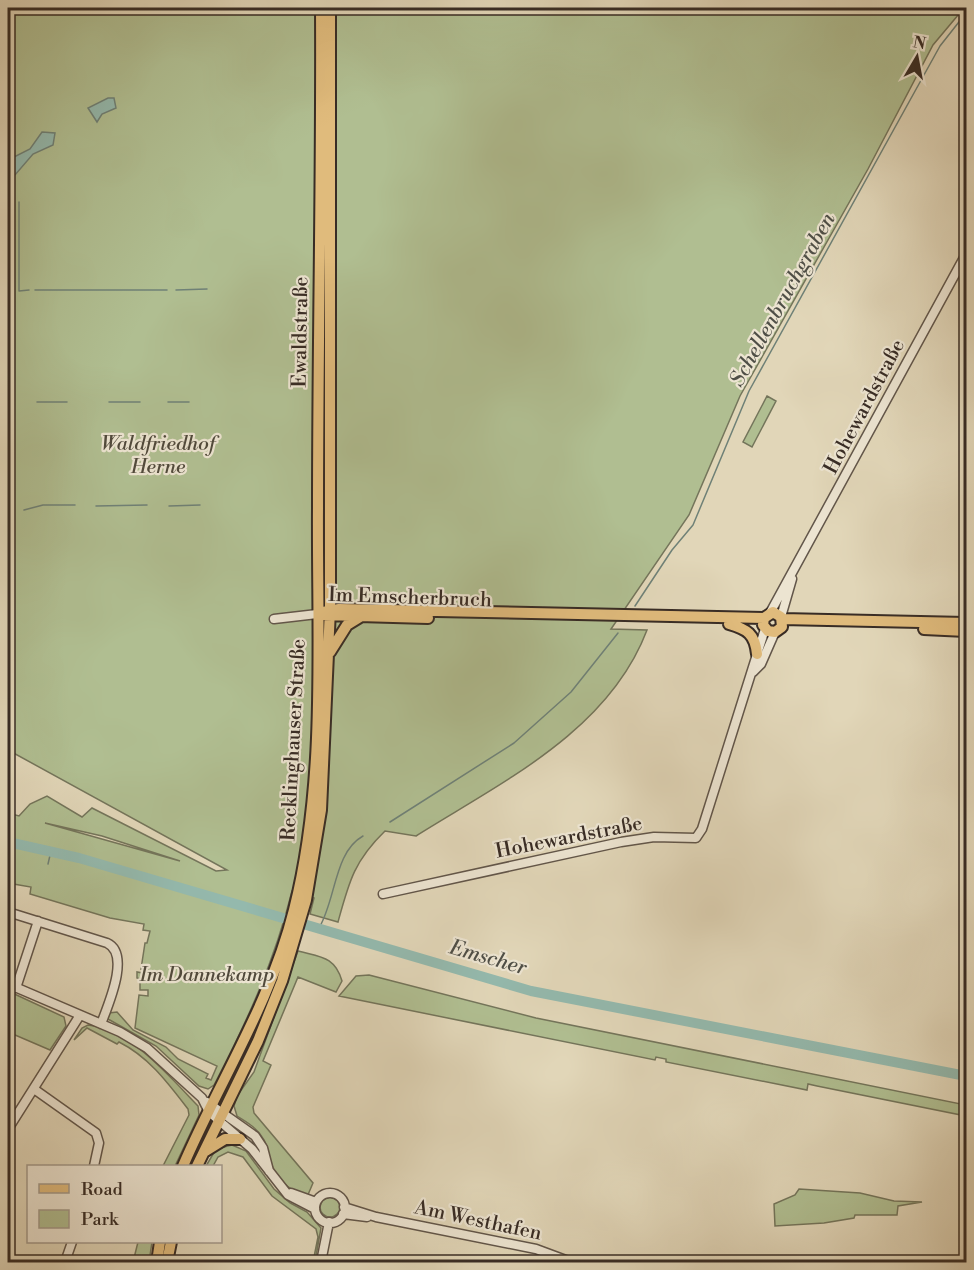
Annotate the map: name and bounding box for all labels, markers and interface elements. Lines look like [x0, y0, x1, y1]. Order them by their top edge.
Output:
north arrow [887, 27, 947, 87]
text: N [911, 32, 928, 54]
water label: Schellenbruchgraben [724, 208, 842, 392]
street label: Ewaldstraße [288, 276, 314, 388]
street label: Hohewardstraße [819, 335, 911, 479]
park label: Waldfriedhof Herne [101, 432, 220, 480]
street label: Im Emscherbruch [328, 583, 492, 613]
street label: Recklinghauser Straße [276, 638, 312, 842]
street label: Hohewardstraße [493, 812, 645, 864]
water label: Emscher [446, 934, 530, 982]
park label: Im Dannekamp [139, 963, 274, 988]
legend [27, 1165, 222, 1243]
text: Road [81, 1178, 124, 1201]
street label: Am Westhafen [411, 1195, 544, 1247]
text: Park [81, 1208, 120, 1231]

